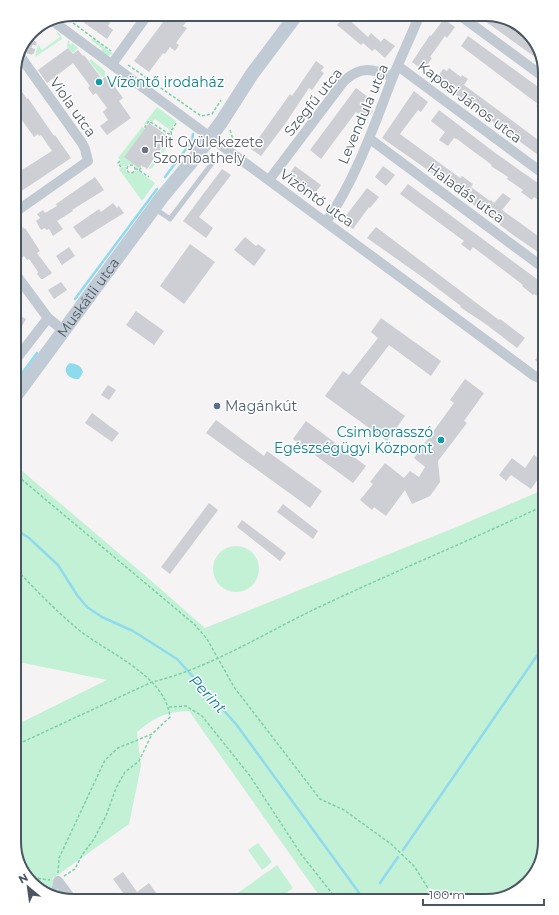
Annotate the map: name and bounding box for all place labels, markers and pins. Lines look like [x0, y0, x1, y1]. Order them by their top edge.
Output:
place label: Vízöntő irodaház [107, 73, 224, 91]
marker: Vízöntő irodaház [94, 77, 104, 87]
place label: Hit Gyülekezete Szombathely [153, 133, 263, 167]
marker: Hit Gyülekezete Szombathely [140, 145, 150, 155]
place label: Magánkút [225, 397, 298, 415]
marker: Magánkút [212, 401, 222, 411]
place label: Csimborasszó Egészségügyi Központ [274, 423, 433, 457]
marker: Csimborasszó Egészségügyi Központ [436, 435, 446, 445]

